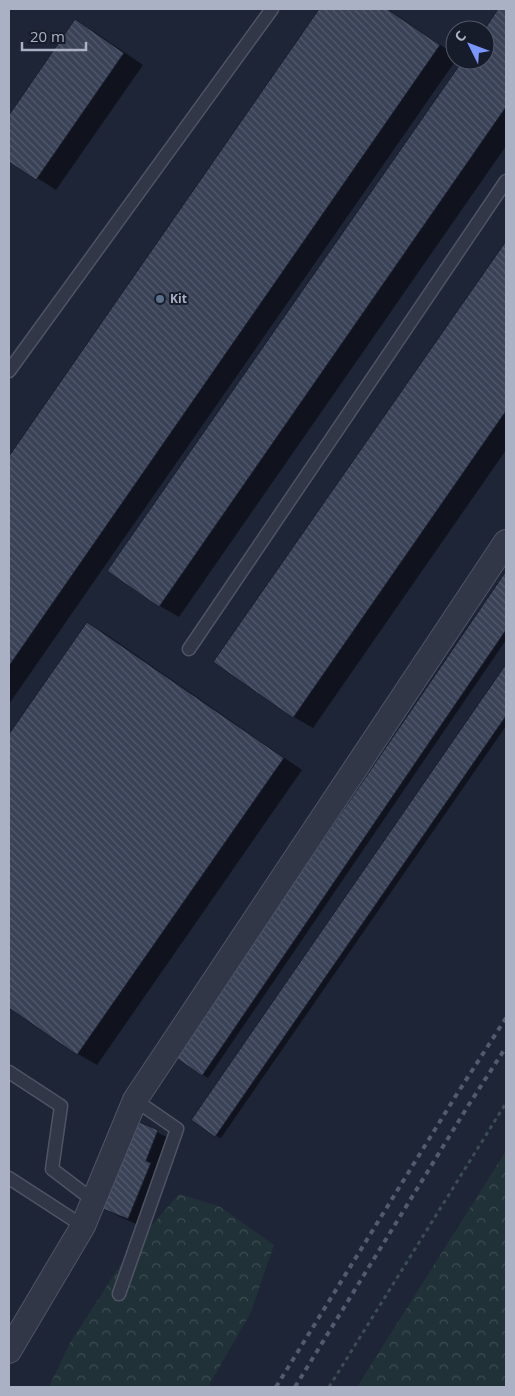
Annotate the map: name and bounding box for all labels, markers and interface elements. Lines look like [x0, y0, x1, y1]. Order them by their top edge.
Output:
scale bar [22, 20, 86, 52]
north arrow [445, 20, 495, 70]
text: 20 m [30, 26, 65, 46]
text: С [450, 26, 470, 46]
place label: Kit [170, 290, 187, 307]
marker: Kit [154, 293, 166, 305]

